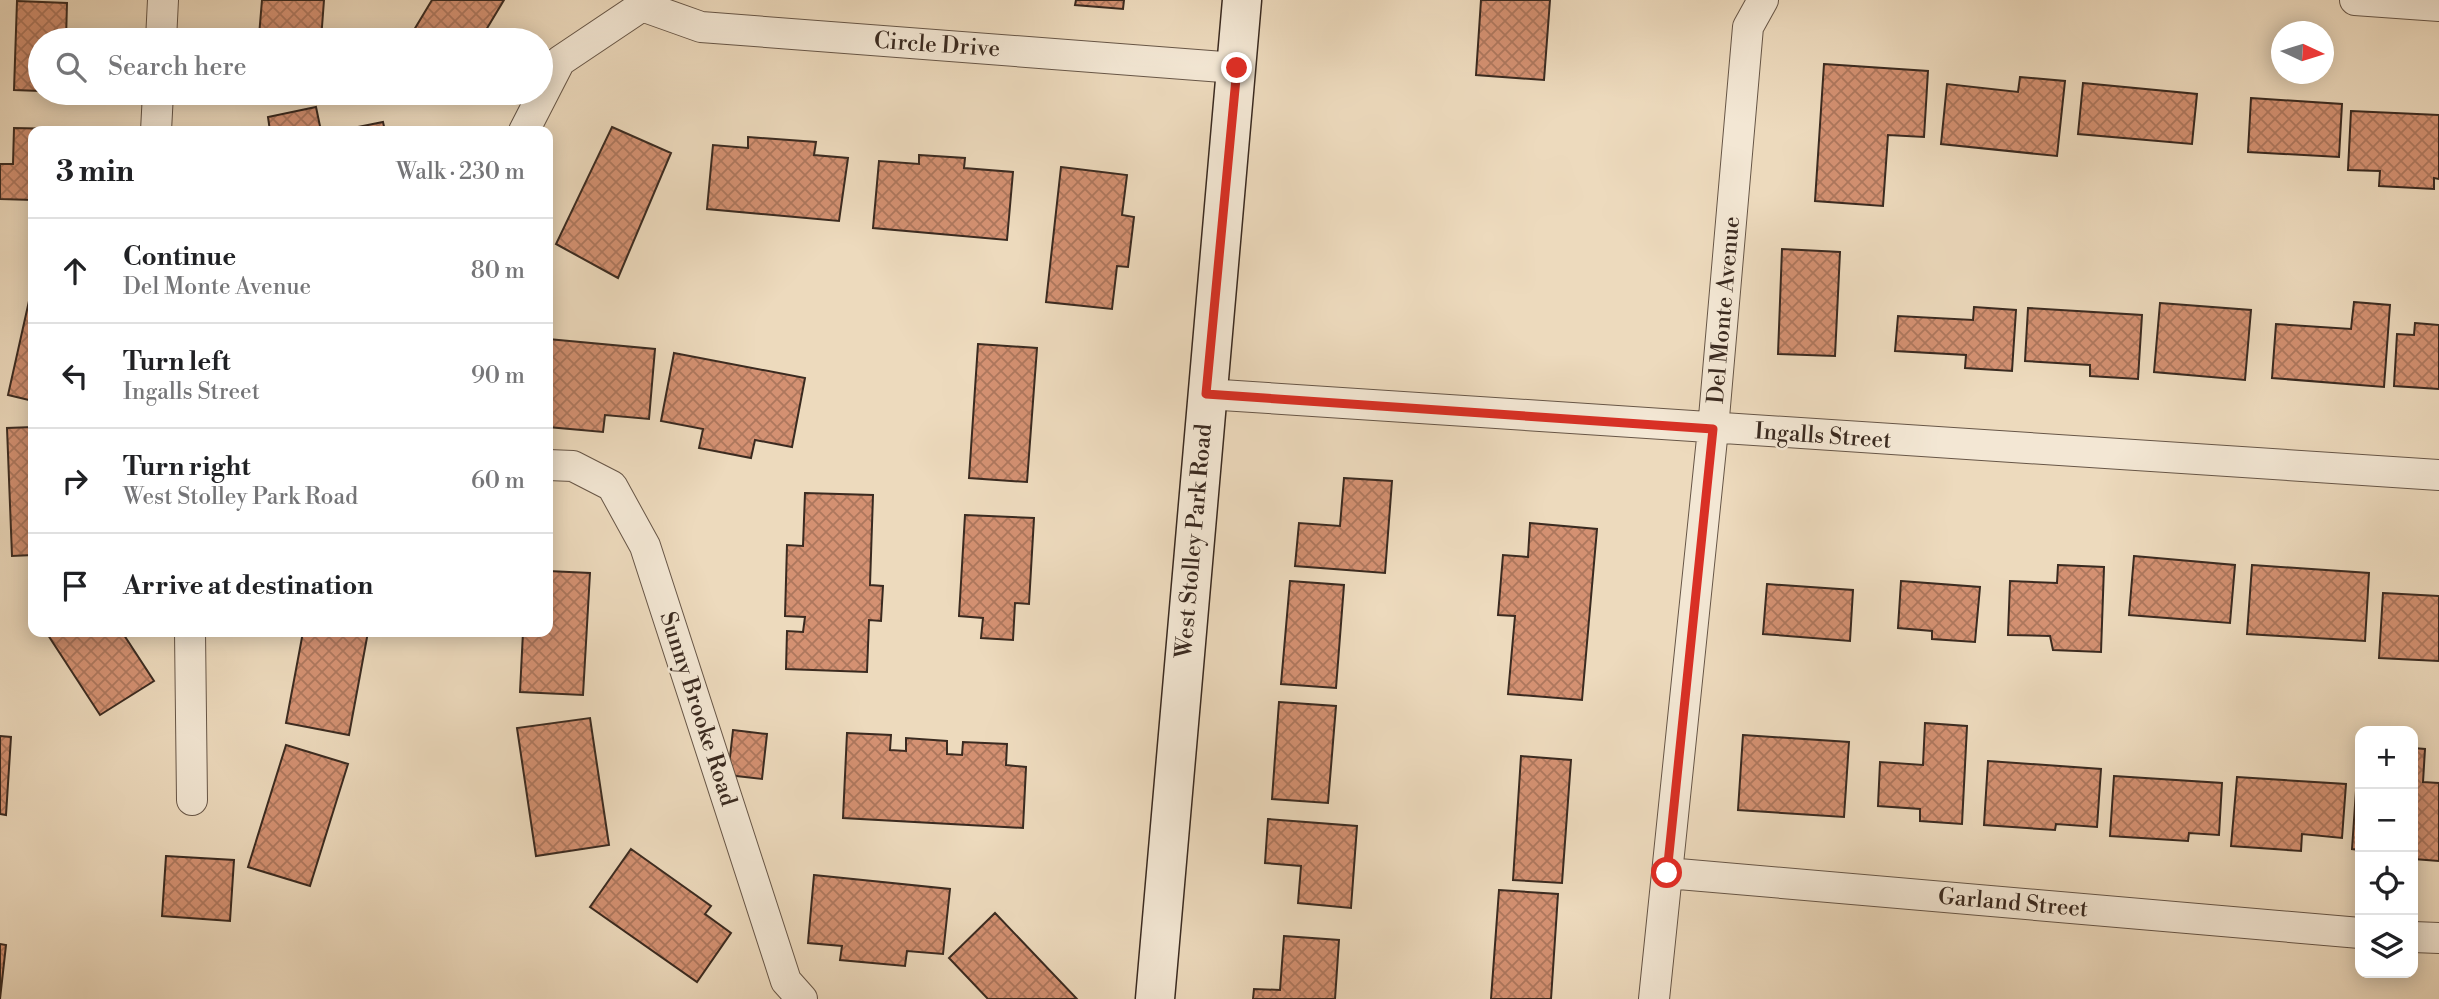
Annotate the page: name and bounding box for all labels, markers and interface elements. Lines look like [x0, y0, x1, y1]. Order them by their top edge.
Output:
north arrow [2271, 21, 2334, 84]
street label: Circle Drive [873, 27, 1001, 63]
search box [28, 28, 553, 105]
icon: search [52, 48, 90, 86]
text: Search here [108, 51, 247, 83]
route end [1221, 52, 1252, 83]
text: 3 min [56, 153, 134, 191]
text: Walk · 230 m [396, 158, 525, 186]
street label: Del Monte Avenue [1702, 215, 1746, 405]
text: Continue [123, 241, 236, 273]
icon: ahead [56, 252, 94, 290]
text: 80 m [471, 257, 525, 285]
text: Del Monte Avenue [123, 273, 311, 301]
text: Turn left [123, 346, 231, 378]
icon: left [56, 357, 94, 395]
text: 90 m [471, 362, 525, 390]
text: Ingalls Street [123, 378, 260, 406]
street label: Ingalls Street [1754, 417, 1892, 455]
street label: West Stolley Park Road [1170, 423, 1218, 660]
text: Turn right [123, 451, 251, 483]
icon: right [56, 462, 94, 500]
text: 60 m [471, 467, 525, 495]
text: West Stolley Park Road [123, 483, 358, 511]
icon: arrive [56, 567, 94, 605]
text: Arrive at destination [123, 570, 373, 602]
street label: Sunny Brooke Road [653, 608, 743, 810]
map controls [2355, 726, 2418, 978]
button: + [2355, 726, 2418, 789]
button: − [2355, 789, 2418, 852]
button: locate [2355, 852, 2418, 915]
route start [1651, 857, 1682, 888]
street label: Garland Street [1937, 882, 2089, 924]
button: layers [2355, 915, 2418, 978]

